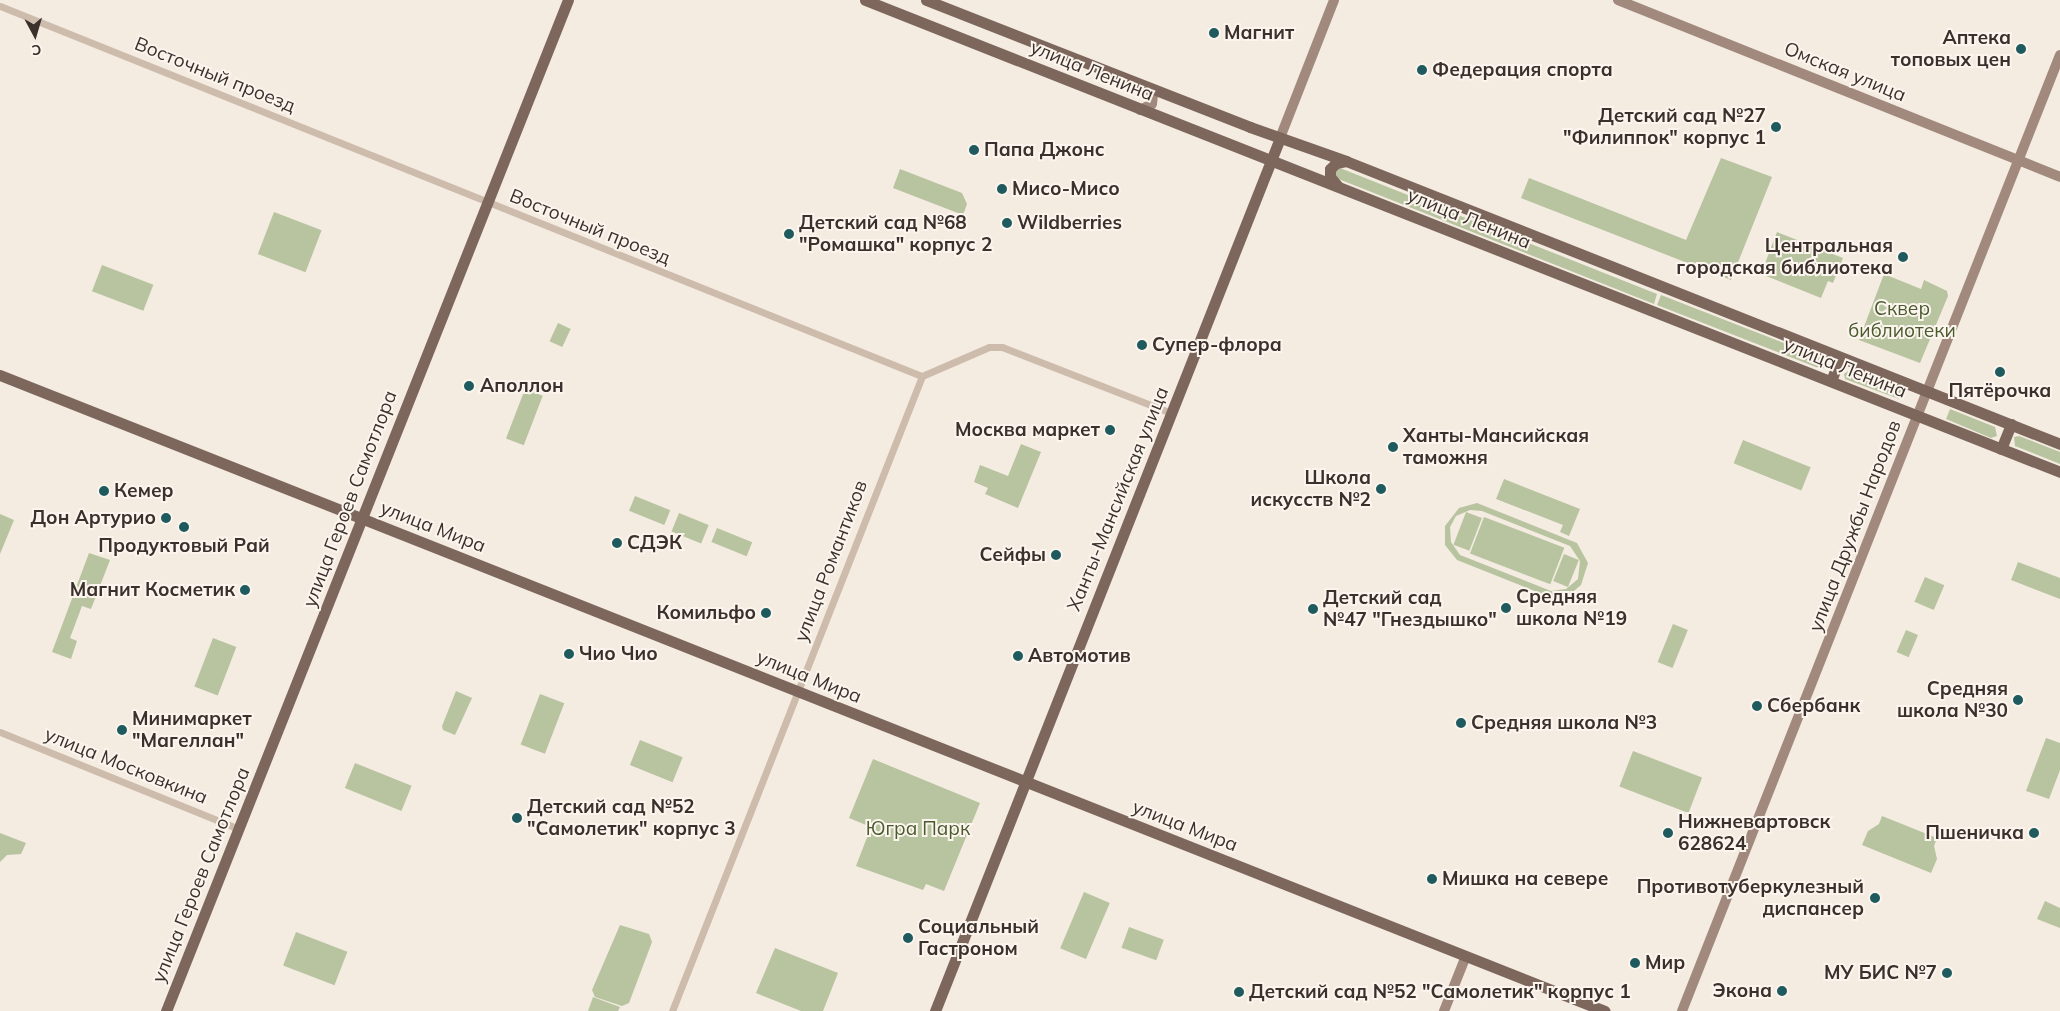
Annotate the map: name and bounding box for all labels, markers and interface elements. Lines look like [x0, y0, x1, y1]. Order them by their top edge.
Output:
north arrow [10, 10, 60, 60]
place label: Магнит [1224, 22, 1294, 44]
marker: Магнит [1208, 27, 1220, 39]
place label: Аптека топовых цен [1891, 27, 2011, 71]
street label: Восточный проезд [131, 32, 299, 118]
street label: улица Ленина [1027, 36, 1157, 106]
street label: Омская улица [1781, 37, 1909, 107]
text: С [31, 40, 42, 59]
marker: Аптека топовых цен [2015, 43, 2027, 55]
place label: Федерация спорта [1432, 59, 1613, 81]
marker: Федерация спорта [1416, 64, 1428, 76]
place label: Детский сад №27 "Филиппок" корпус 1 [1563, 105, 1766, 149]
marker: Детский сад №27 "Филиппок" корпус 1 [1770, 121, 1782, 133]
place label: Папа Джонс [984, 139, 1104, 161]
marker: Папа Джонс [968, 144, 980, 156]
place label: Мисо-Мисо [1012, 178, 1120, 200]
marker: Мисо-Мисо [996, 183, 1008, 195]
street label: Восточный проезд [506, 184, 674, 270]
street label: улица Ленина [1404, 184, 1534, 254]
place label: Детский сад №68 "Ромашка" корпус 2 [799, 212, 992, 256]
place label: Wildberries [1017, 212, 1122, 234]
marker: Wildberries [1001, 217, 1013, 229]
marker: Детский сад №68 "Ромашка" корпус 2 [783, 228, 795, 240]
place label: Центральная городская библиотека [1676, 235, 1893, 279]
marker: Центральная городская библиотека [1897, 251, 1909, 263]
park label: Сквер библиотеки [1848, 298, 1956, 342]
street label: улица Ленина [1780, 333, 1910, 403]
place label: Супер-флора [1152, 334, 1282, 356]
marker: Супер-флора [1136, 339, 1148, 351]
marker: Пятёрочка [1994, 366, 2006, 378]
place label: Аполлон [480, 375, 564, 397]
marker: Аполлон [462, 379, 476, 393]
place label: Пятёрочка [1949, 380, 2051, 402]
street label: Ханты-Мансийская улица [1063, 384, 1173, 614]
street label: улица Героев Самотлора [298, 388, 402, 610]
street label: улица Дружбы Народов [1804, 417, 1906, 635]
place label: Москва маркет [955, 419, 1100, 441]
marker: Москва маркет [1104, 424, 1116, 436]
place label: Ханты-Мансийская таможня [1403, 425, 1589, 469]
marker: Ханты-Мансийская таможня [1387, 441, 1399, 453]
place label: Школа искусств №2 [1251, 467, 1371, 511]
street label: улица Романтиков [790, 477, 872, 645]
place label: Кемер [114, 480, 174, 502]
marker: Школа искусств №2 [1375, 483, 1387, 495]
marker: Кемер [98, 485, 110, 497]
street label: улица Мира [377, 496, 489, 558]
place label: Дон Артурио [31, 507, 156, 529]
marker: Дон Артурио [160, 512, 172, 524]
marker: Продуктовый Рай [178, 521, 190, 533]
place label: СДЭК [627, 532, 682, 554]
place label: Продуктовый Рай [98, 535, 270, 557]
marker: СДЭК [611, 537, 623, 549]
place label: Сейфы [979, 544, 1046, 566]
marker: Сейфы [1050, 549, 1062, 561]
place label: Магнит Косметик [70, 579, 235, 601]
marker: Магнит Косметик [239, 584, 251, 596]
place label: Средняя школа №19 [1516, 586, 1627, 630]
place label: Детский сад №47 "Гнездышко" [1323, 587, 1497, 631]
place label: Комильфо [656, 602, 756, 624]
marker: Средняя школа №19 [1500, 602, 1512, 614]
marker: Детский сад №47 "Гнездышко" [1307, 603, 1319, 615]
marker: Комильфо [760, 607, 772, 619]
place label: Чио Чио [579, 643, 658, 665]
place label: Автомотив [1028, 645, 1131, 667]
street label: улица Мира [753, 646, 865, 708]
marker: Чио Чио [563, 648, 575, 660]
marker: Автомотив [1012, 650, 1024, 662]
place label: Средняя школа №30 [1897, 678, 2008, 722]
marker: Средняя школа №30 [2012, 694, 2024, 706]
place label: Сбербанк [1767, 695, 1860, 717]
marker: Сбербанк [1751, 700, 1763, 712]
place label: Минимаркет "Магеллан" [132, 708, 252, 752]
place label: Средняя школа №3 [1471, 712, 1657, 734]
marker: Средняя школа №3 [1455, 717, 1467, 729]
street label: улица Московкина [41, 723, 211, 809]
marker: Минимаркет "Магеллан" [116, 724, 128, 736]
street label: улица Героев Самотлора [147, 764, 255, 986]
street label: улица Мира [1129, 795, 1241, 857]
place label: Детский сад №52 "Самолетик" корпус 3 [527, 796, 736, 840]
place label: Нижневартовск 628624 [1678, 811, 1830, 855]
marker: Детский сад №52 "Самолетик" корпус 3 [511, 812, 523, 824]
park label: Югра Парк [866, 818, 970, 840]
place label: Пшеничка [1925, 822, 2024, 844]
marker: Нижневартовск 628624 [1662, 827, 1674, 839]
marker: Пшеничка [2028, 827, 2040, 839]
place label: Мишка на севере [1442, 868, 1608, 890]
marker: Мишка на севере [1426, 873, 1438, 885]
place label: Противотуберкулезный диспансер [1637, 876, 1864, 920]
marker: Противотуберкулезный диспансер [1868, 891, 1882, 905]
place label: Социальный Гастроном [918, 916, 1039, 960]
marker: Социальный Гастроном [902, 932, 914, 944]
place label: Мир [1645, 952, 1685, 974]
marker: Мир [1629, 957, 1641, 969]
place label: МУ БИС №7 [1824, 962, 1937, 984]
marker: МУ БИС №7 [1941, 967, 1953, 979]
place label: Экона [1713, 980, 1772, 1002]
place label: Детский сад №52 "Самолетик" корпус 1 [1249, 981, 1631, 1003]
marker: Экона [1776, 985, 1788, 997]
marker: Детский сад №52 "Самолетик" корпус 1 [1233, 986, 1245, 998]

